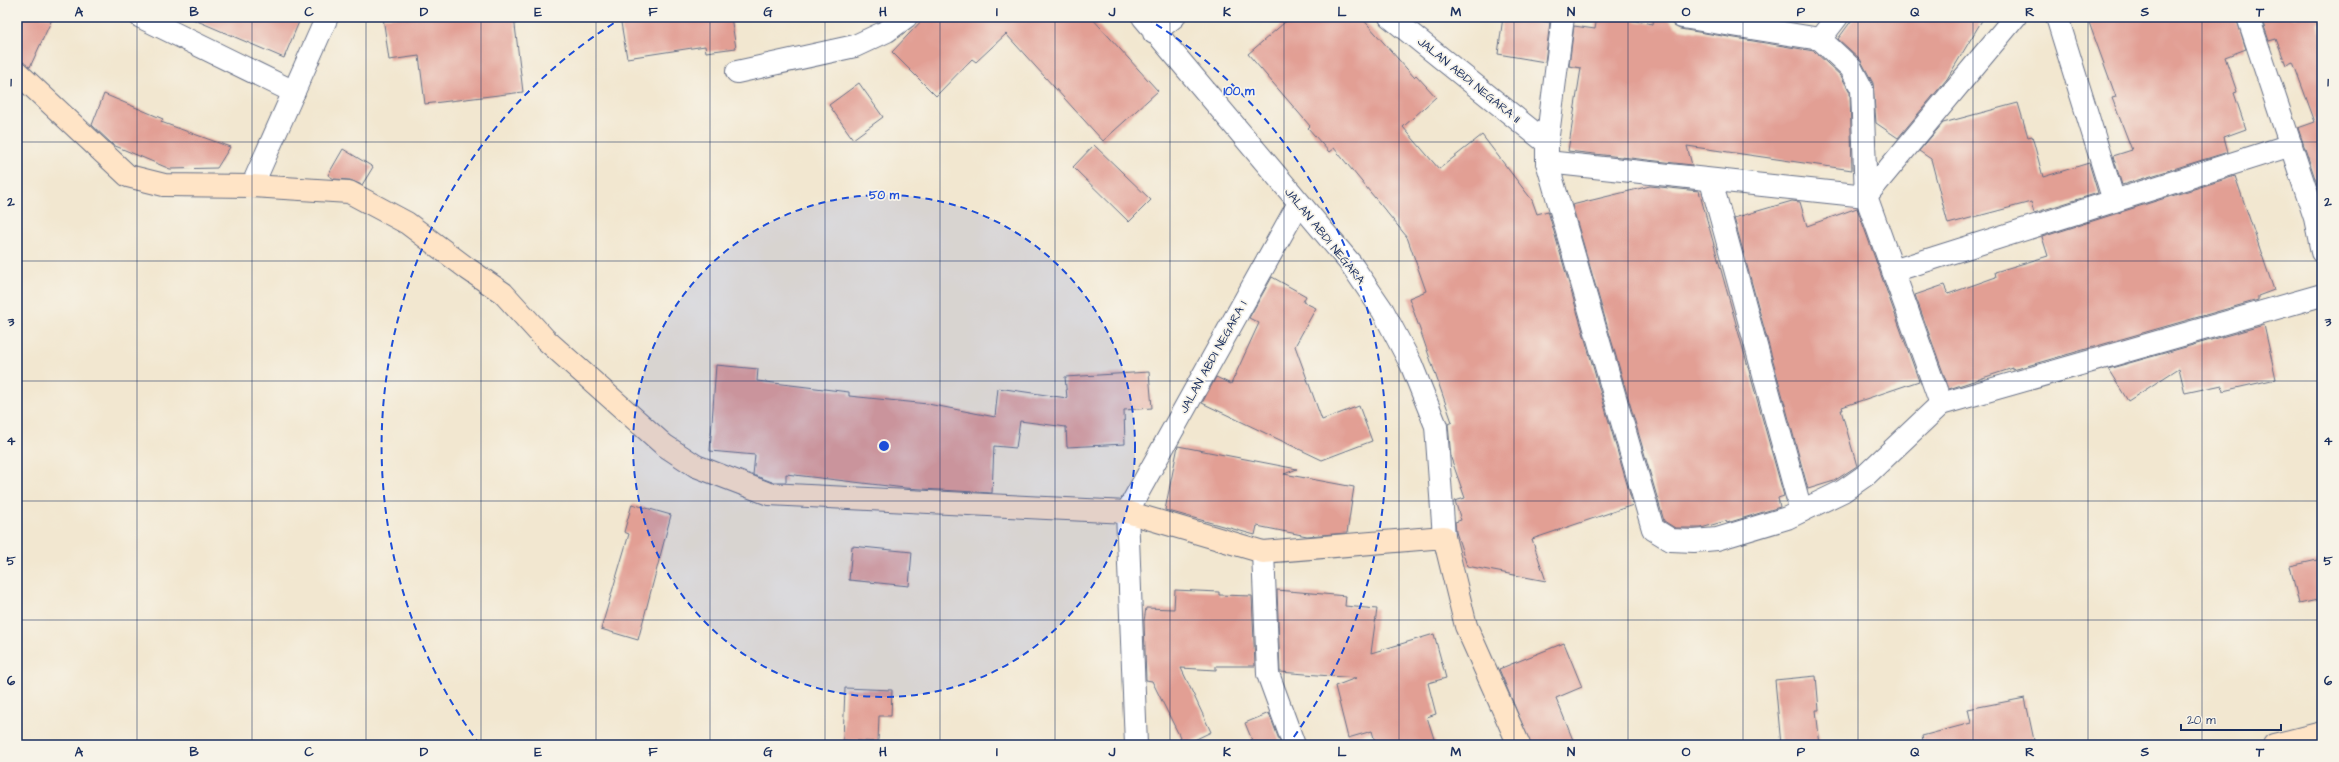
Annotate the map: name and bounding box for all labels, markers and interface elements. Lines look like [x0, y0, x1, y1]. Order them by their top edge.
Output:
text: A [75, 3, 84, 21]
text: B [189, 3, 199, 21]
text: C [304, 3, 314, 21]
text: D [420, 3, 429, 21]
text: E [534, 3, 542, 21]
text: F [648, 3, 658, 21]
text: G [763, 3, 773, 21]
text: H [879, 3, 887, 21]
text: I [996, 3, 998, 21]
text: J [1108, 3, 1116, 21]
text: K [1223, 3, 1231, 21]
text: L [1337, 3, 1347, 21]
text: M [1451, 3, 1462, 21]
text: N [1567, 3, 1575, 21]
text: O [1682, 3, 1691, 21]
text: P [1797, 3, 1806, 21]
text: Q [1910, 3, 1920, 21]
text: R [2025, 3, 2035, 21]
text: S [2140, 3, 2150, 21]
text: T [2255, 3, 2265, 21]
street label: JALAN ABDI NEGARA II [1413, 33, 1524, 127]
text: 1 [10, 73, 12, 91]
text: 1 [2327, 73, 2329, 91]
text: 100 m [1224, 83, 1255, 100]
street label: JALAN ABDI NEGARA [1280, 184, 1369, 288]
text: 50 m [869, 187, 900, 204]
text: 2 [6, 193, 15, 211]
text: 2 [2323, 193, 2332, 211]
street label: JALAN ABDI NEGARA 1 [1175, 298, 1252, 417]
text: 3 [7, 313, 15, 331]
text: 3 [2324, 313, 2332, 331]
text: 4 [7, 432, 16, 450]
text: 4 [2324, 432, 2333, 450]
centre of rings [877, 439, 891, 453]
text: 5 [6, 552, 16, 570]
text: 5 [2323, 552, 2333, 570]
text: 6 [7, 672, 16, 690]
text: 6 [2324, 672, 2333, 690]
scale bar [2181, 706, 2281, 732]
text: 20 m [2187, 712, 2216, 729]
text: A [75, 743, 84, 761]
text: B [189, 743, 199, 761]
text: C [304, 743, 314, 761]
text: D [420, 743, 429, 761]
text: E [534, 743, 542, 761]
text: F [648, 743, 658, 761]
text: G [763, 743, 773, 761]
text: H [879, 743, 887, 761]
text: I [996, 743, 998, 761]
text: J [1108, 743, 1116, 761]
text: K [1223, 743, 1231, 761]
text: L [1337, 743, 1347, 761]
text: M [1451, 743, 1462, 761]
text: N [1567, 743, 1575, 761]
text: O [1682, 743, 1691, 761]
text: P [1797, 743, 1806, 761]
text: Q [1910, 743, 1920, 761]
text: R [2025, 743, 2035, 761]
text: S [2140, 743, 2150, 761]
text: T [2255, 743, 2265, 761]

